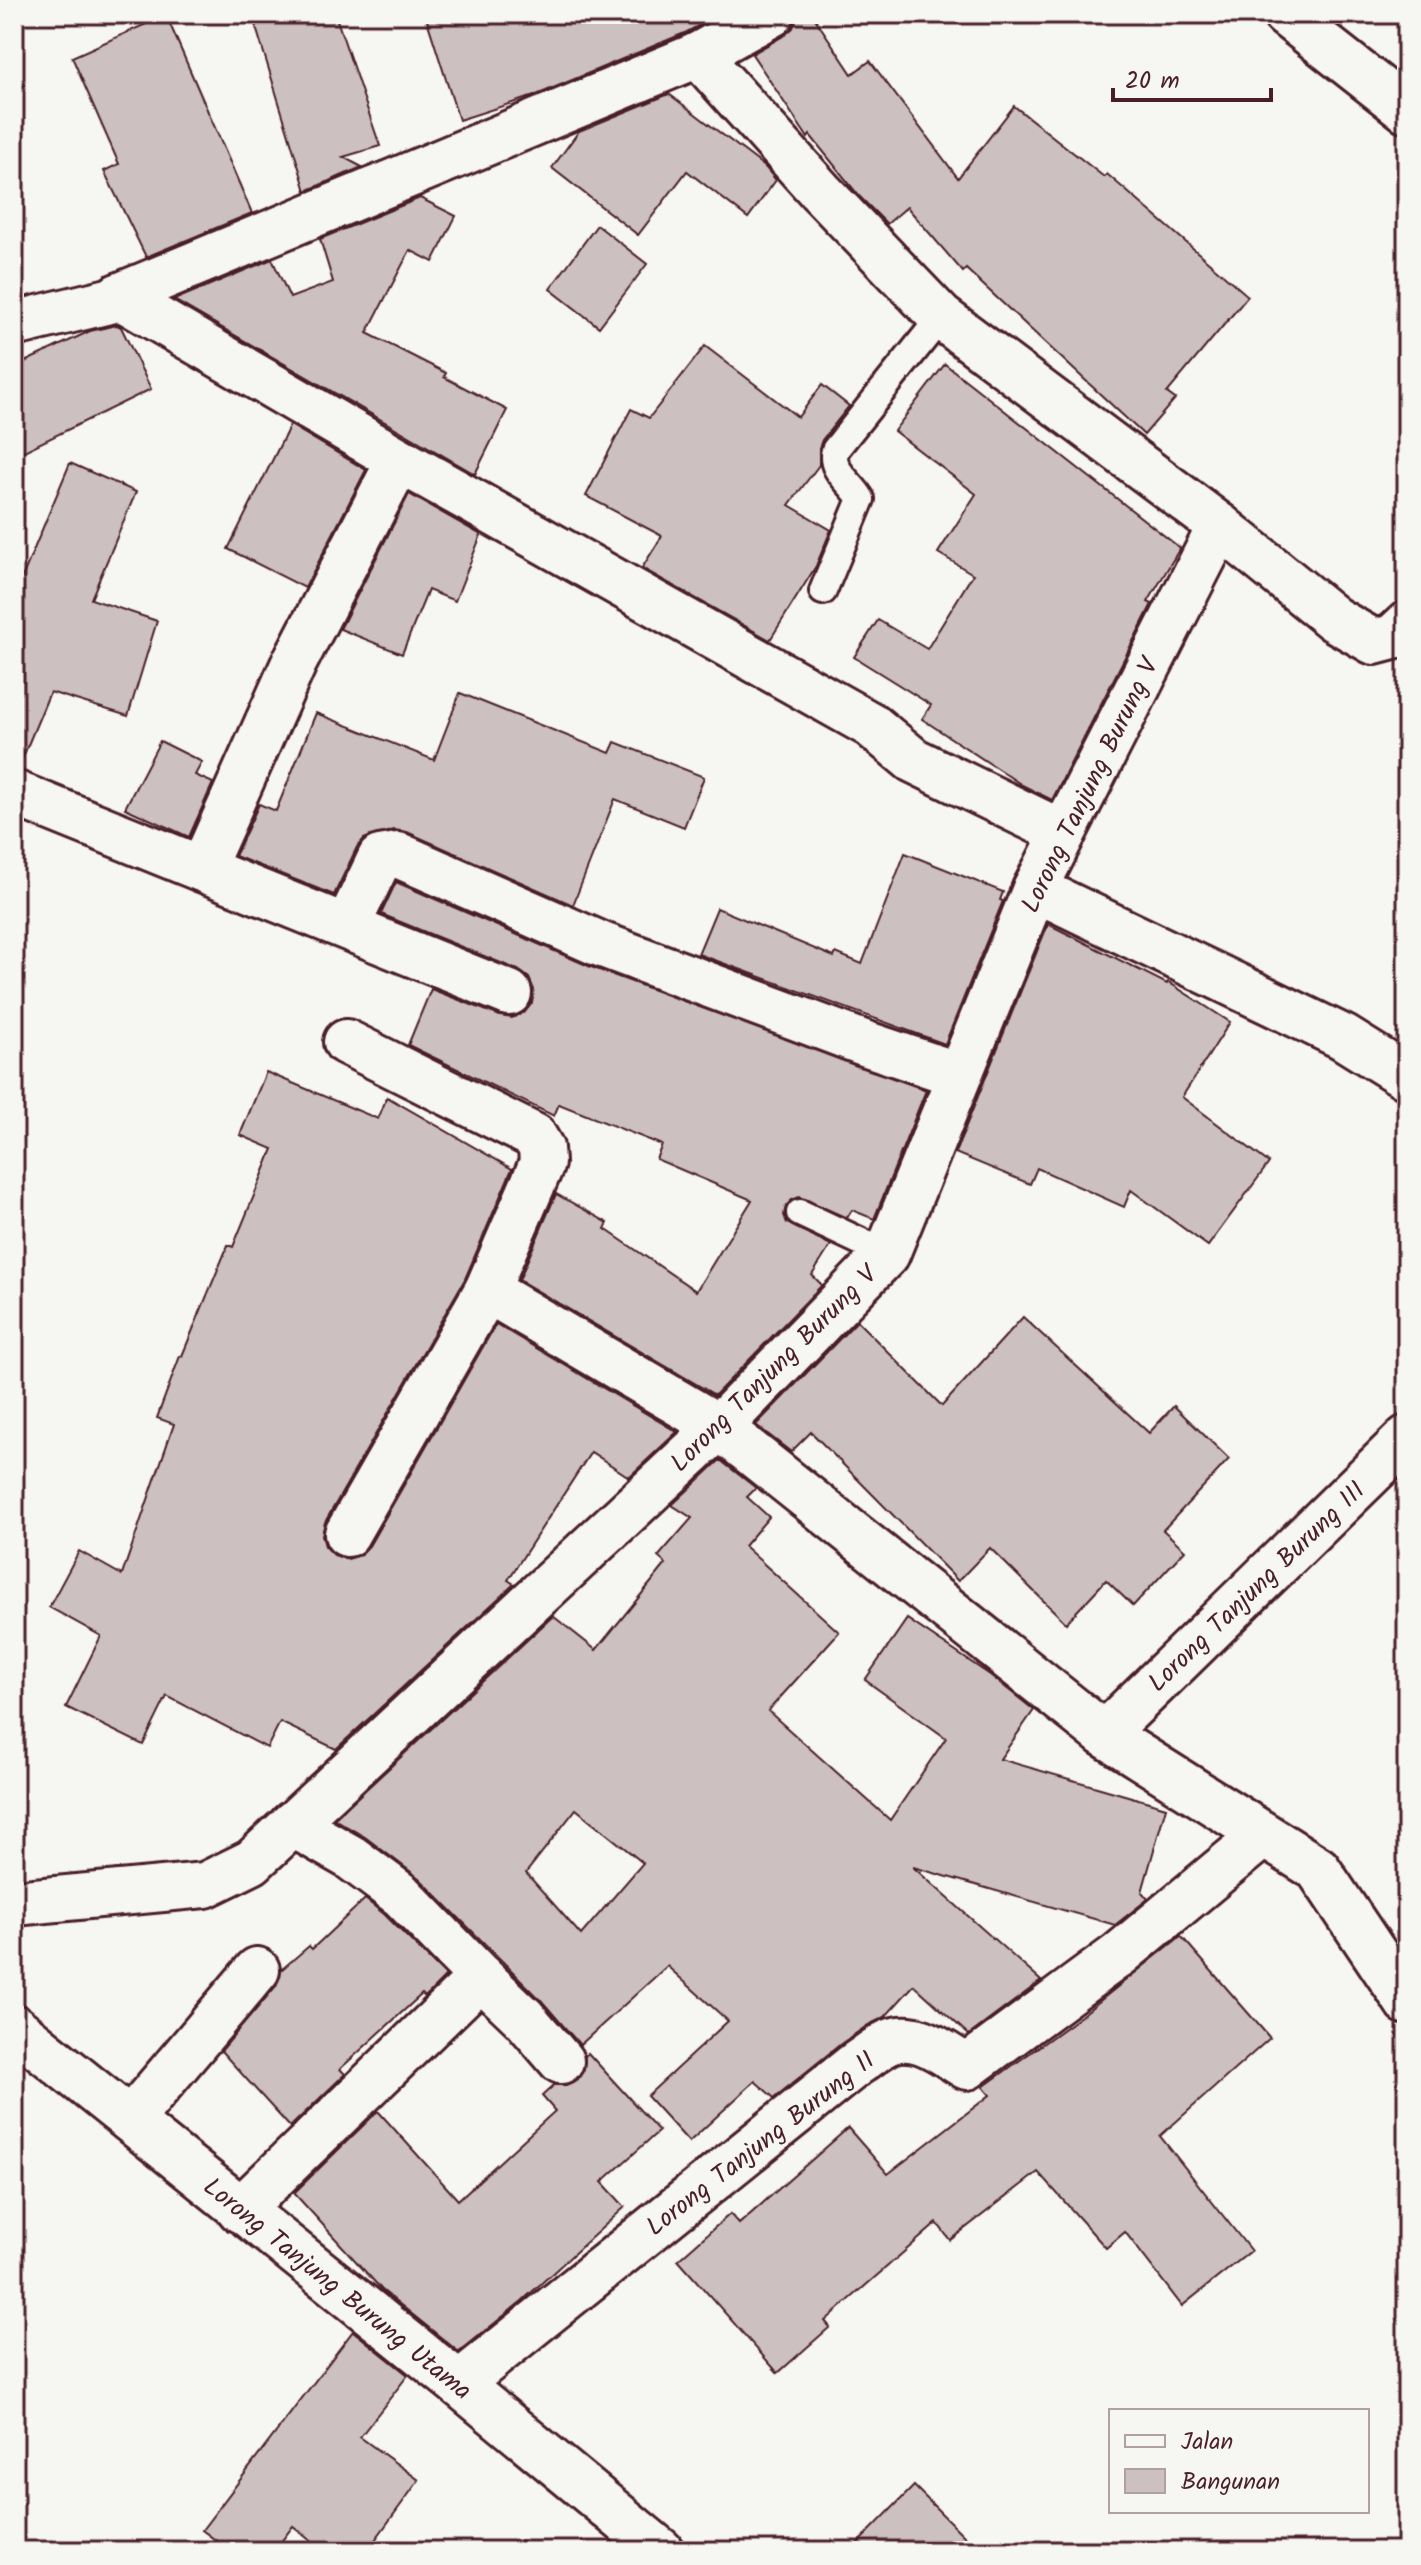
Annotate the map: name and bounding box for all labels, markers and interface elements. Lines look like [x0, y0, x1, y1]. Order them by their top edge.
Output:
scale bar [1113, 52, 1271, 102]
text: 20 m [1125, 62, 1180, 101]
street label: Lorong Tanjung Burung V [1011, 649, 1172, 921]
street label: Lorong Tanjung Burung V [661, 1254, 890, 1483]
street label: Lorong Tanjung Burung III [1139, 1472, 1376, 1703]
street label: Lorong Tanjung Burung II [637, 2041, 885, 2248]
street label: Lorong Tanjung Burung Utama [193, 2167, 481, 2412]
legend [1109, 2409, 1369, 2513]
text: Jalan [1181, 2423, 1233, 2462]
text: Bangunan [1181, 2463, 1280, 2502]

